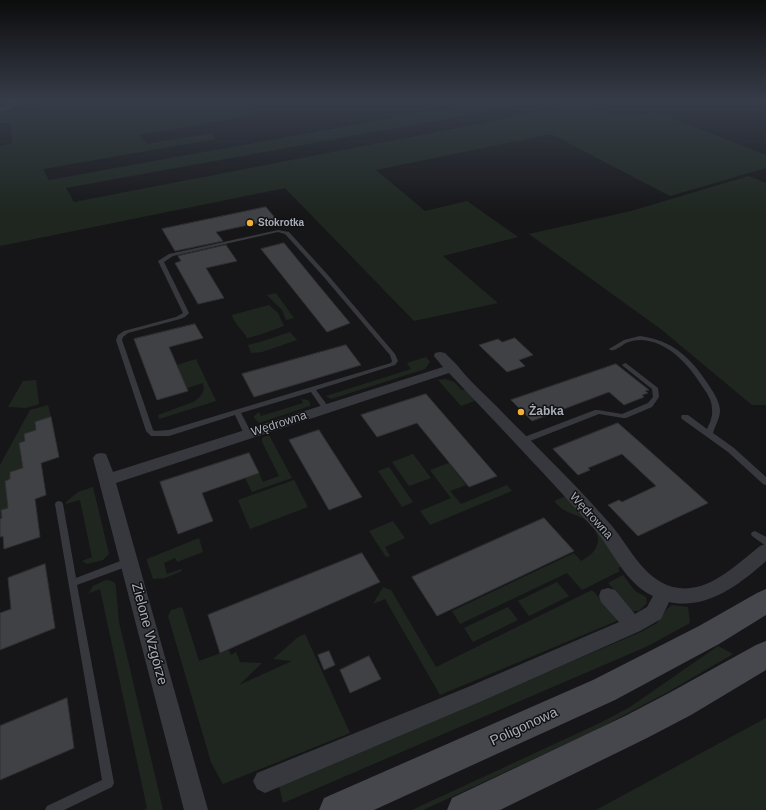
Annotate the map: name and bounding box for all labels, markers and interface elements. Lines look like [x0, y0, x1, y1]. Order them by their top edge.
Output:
place label: Stokrotka [258, 217, 304, 229]
marker: Stokrotka [245, 218, 255, 228]
place label: Żabka [529, 405, 564, 419]
marker: Żabka [516, 407, 526, 417]
street label: Wędrowna [250, 408, 308, 440]
street label: Wędrowna [566, 490, 616, 542]
street label: Zielone Wzgórze [127, 581, 171, 687]
street label: Poligonowa [488, 704, 560, 750]

